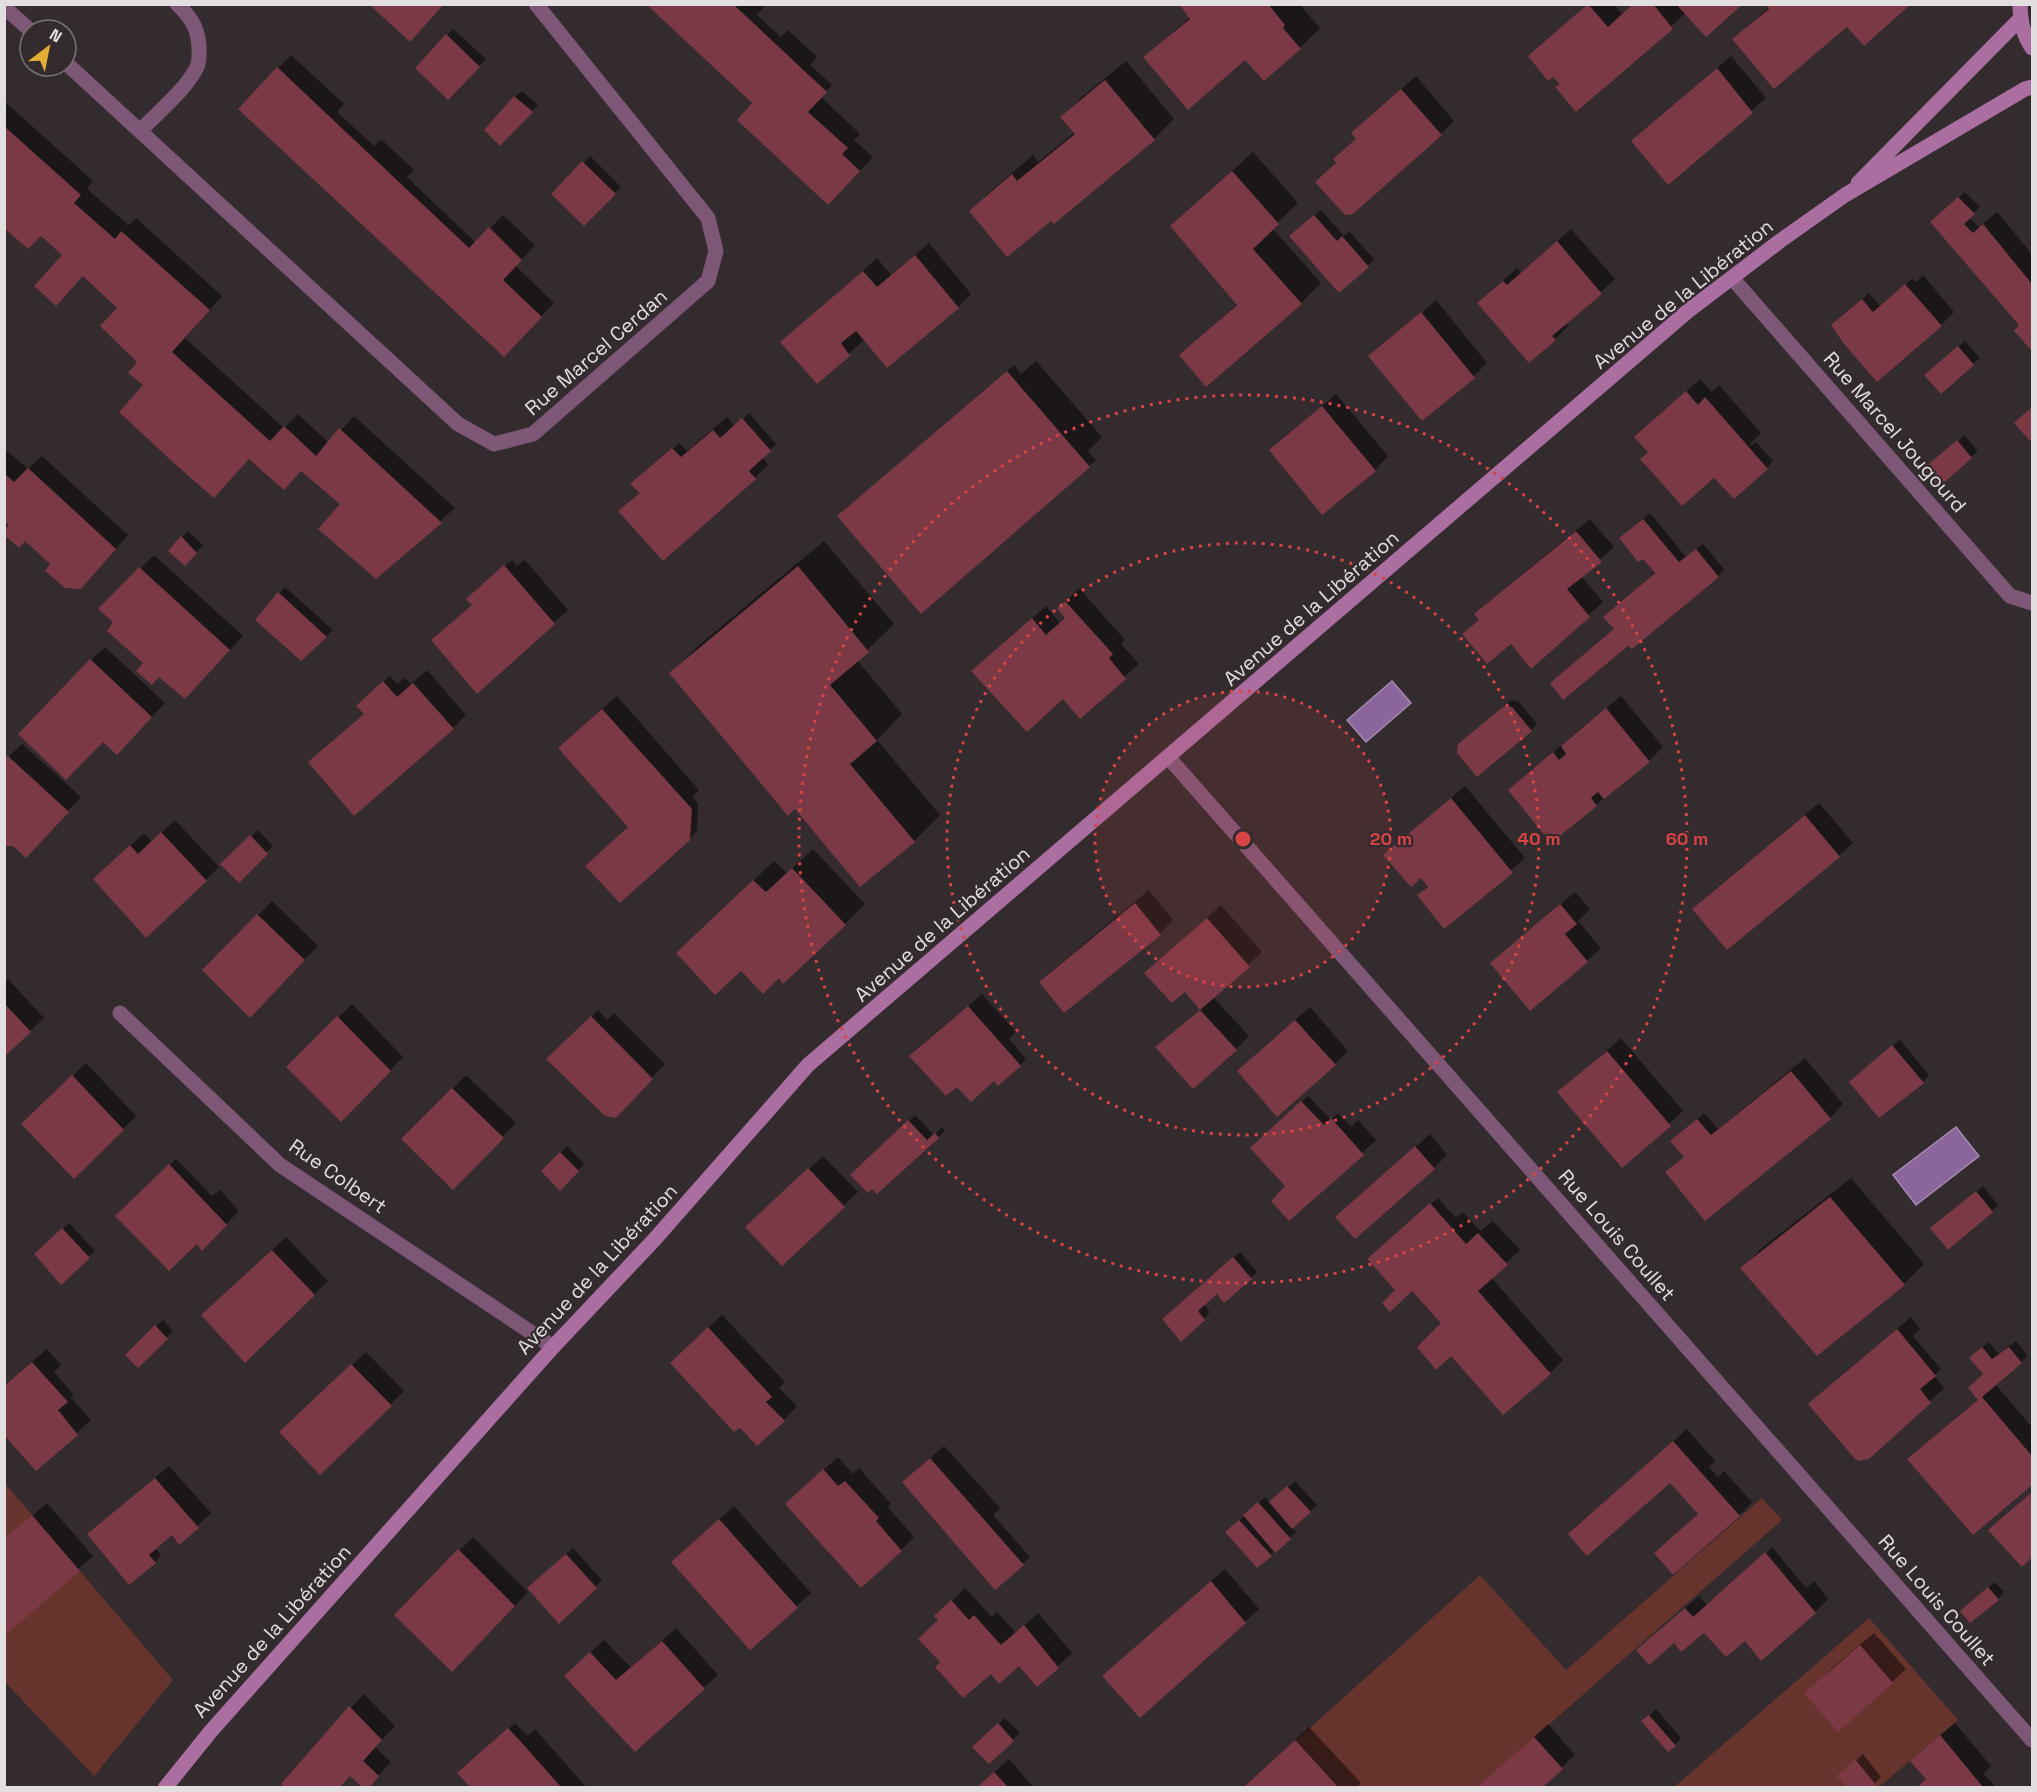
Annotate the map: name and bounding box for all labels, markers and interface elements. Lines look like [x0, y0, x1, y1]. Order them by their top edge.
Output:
north arrow [18, 18, 78, 78]
text: N [46, 24, 66, 47]
street label: Avenue de la Libération [1588, 213, 1778, 375]
street label: Rue Marcel Cerdan [519, 283, 673, 421]
street label: Rue Marcel Jougourd [1818, 346, 1972, 518]
street label: Avenue de la Libération [1218, 525, 1404, 691]
text: 20 m [1370, 827, 1412, 850]
text: 40 m [1517, 827, 1561, 850]
text: 60 m [1666, 827, 1708, 850]
centre of rings [1233, 829, 1253, 849]
street label: Avenue de la Libération [849, 841, 1035, 1007]
street label: Rue Colbert [284, 1133, 392, 1219]
street label: Rue Louis Coullet [1553, 1164, 1681, 1306]
street label: Avenue de la Libération [511, 1178, 683, 1360]
street label: Rue Louis Coullet [1873, 1529, 2001, 1671]
street label: Avenue de la Libération [187, 1539, 357, 1723]

